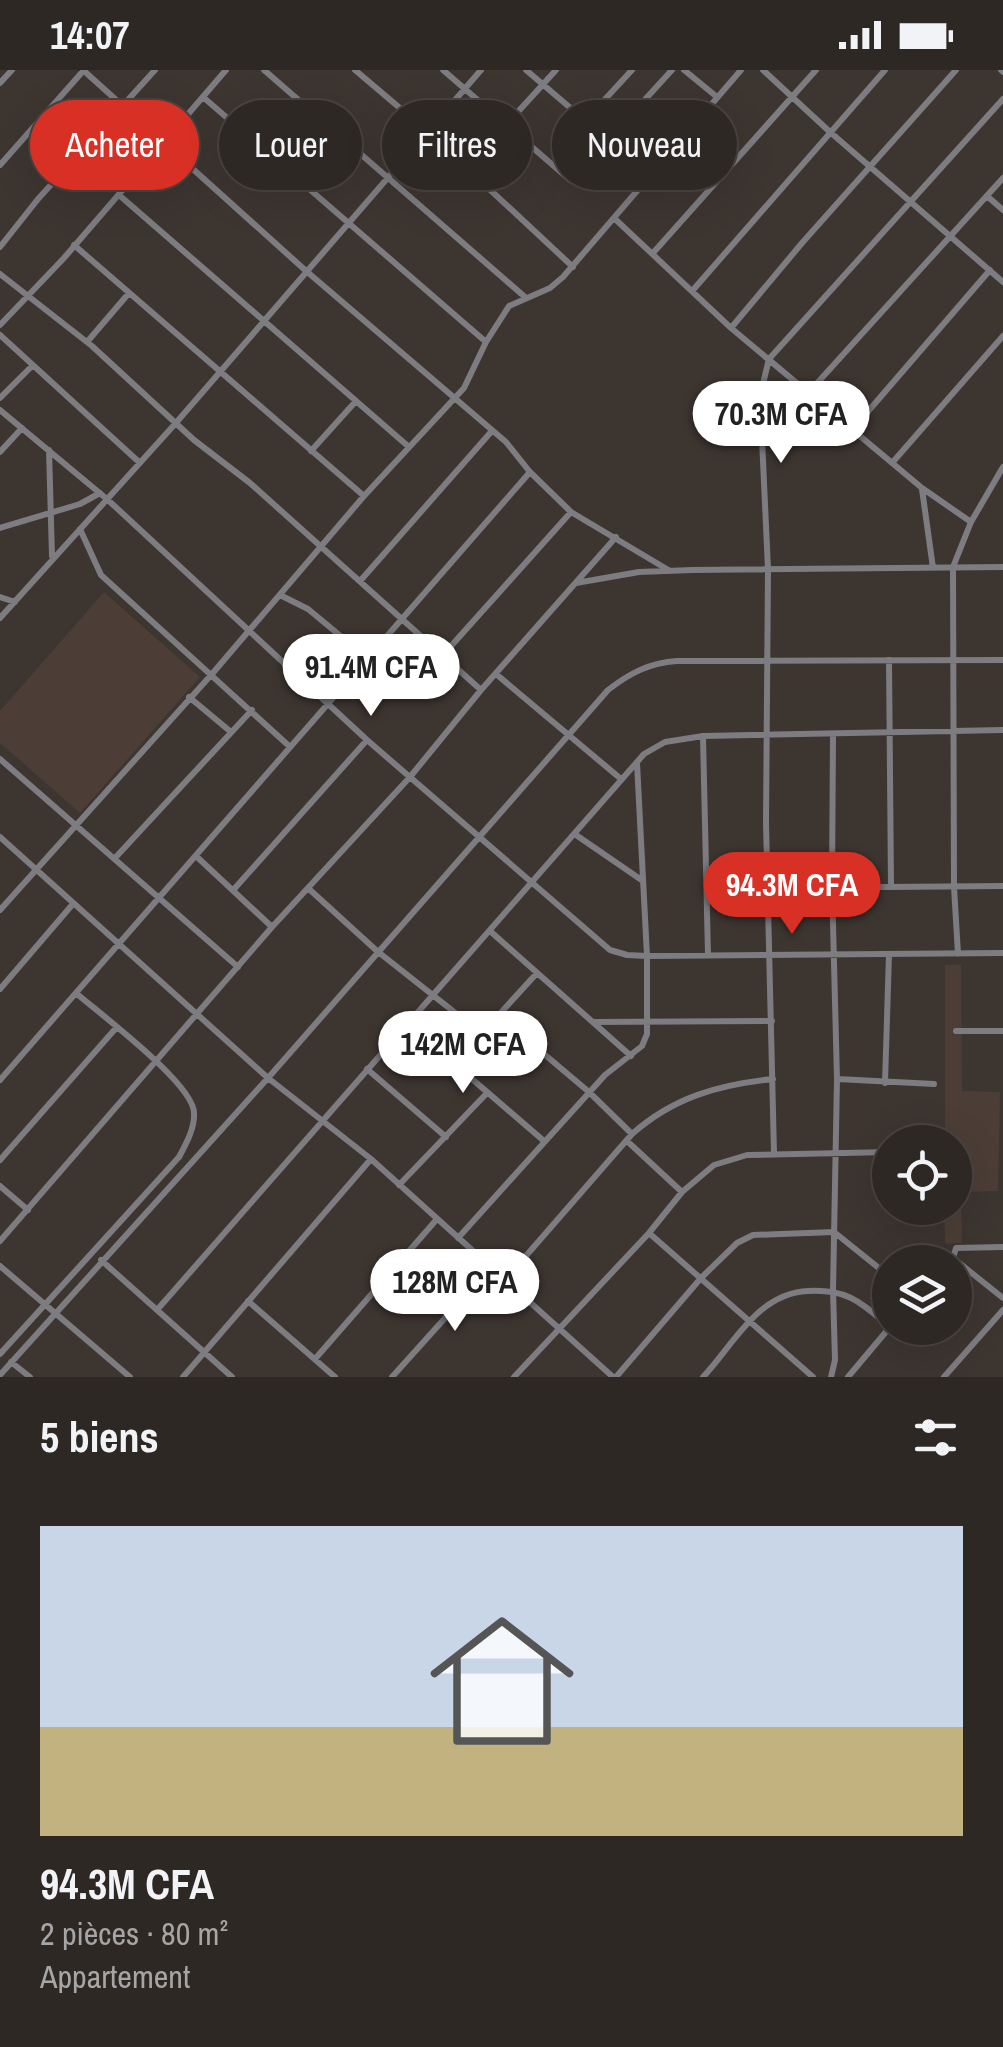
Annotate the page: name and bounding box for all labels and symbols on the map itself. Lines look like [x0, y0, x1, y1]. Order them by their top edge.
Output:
pin: 70.3M CFA [667, 381, 895, 466]
pin: 91.4M CFA [257, 634, 485, 719]
pin: 94.3M CFA [678, 852, 906, 937]
pin: 142M CFA [360, 1011, 566, 1096]
pin: 128M CFA [352, 1249, 558, 1334]

